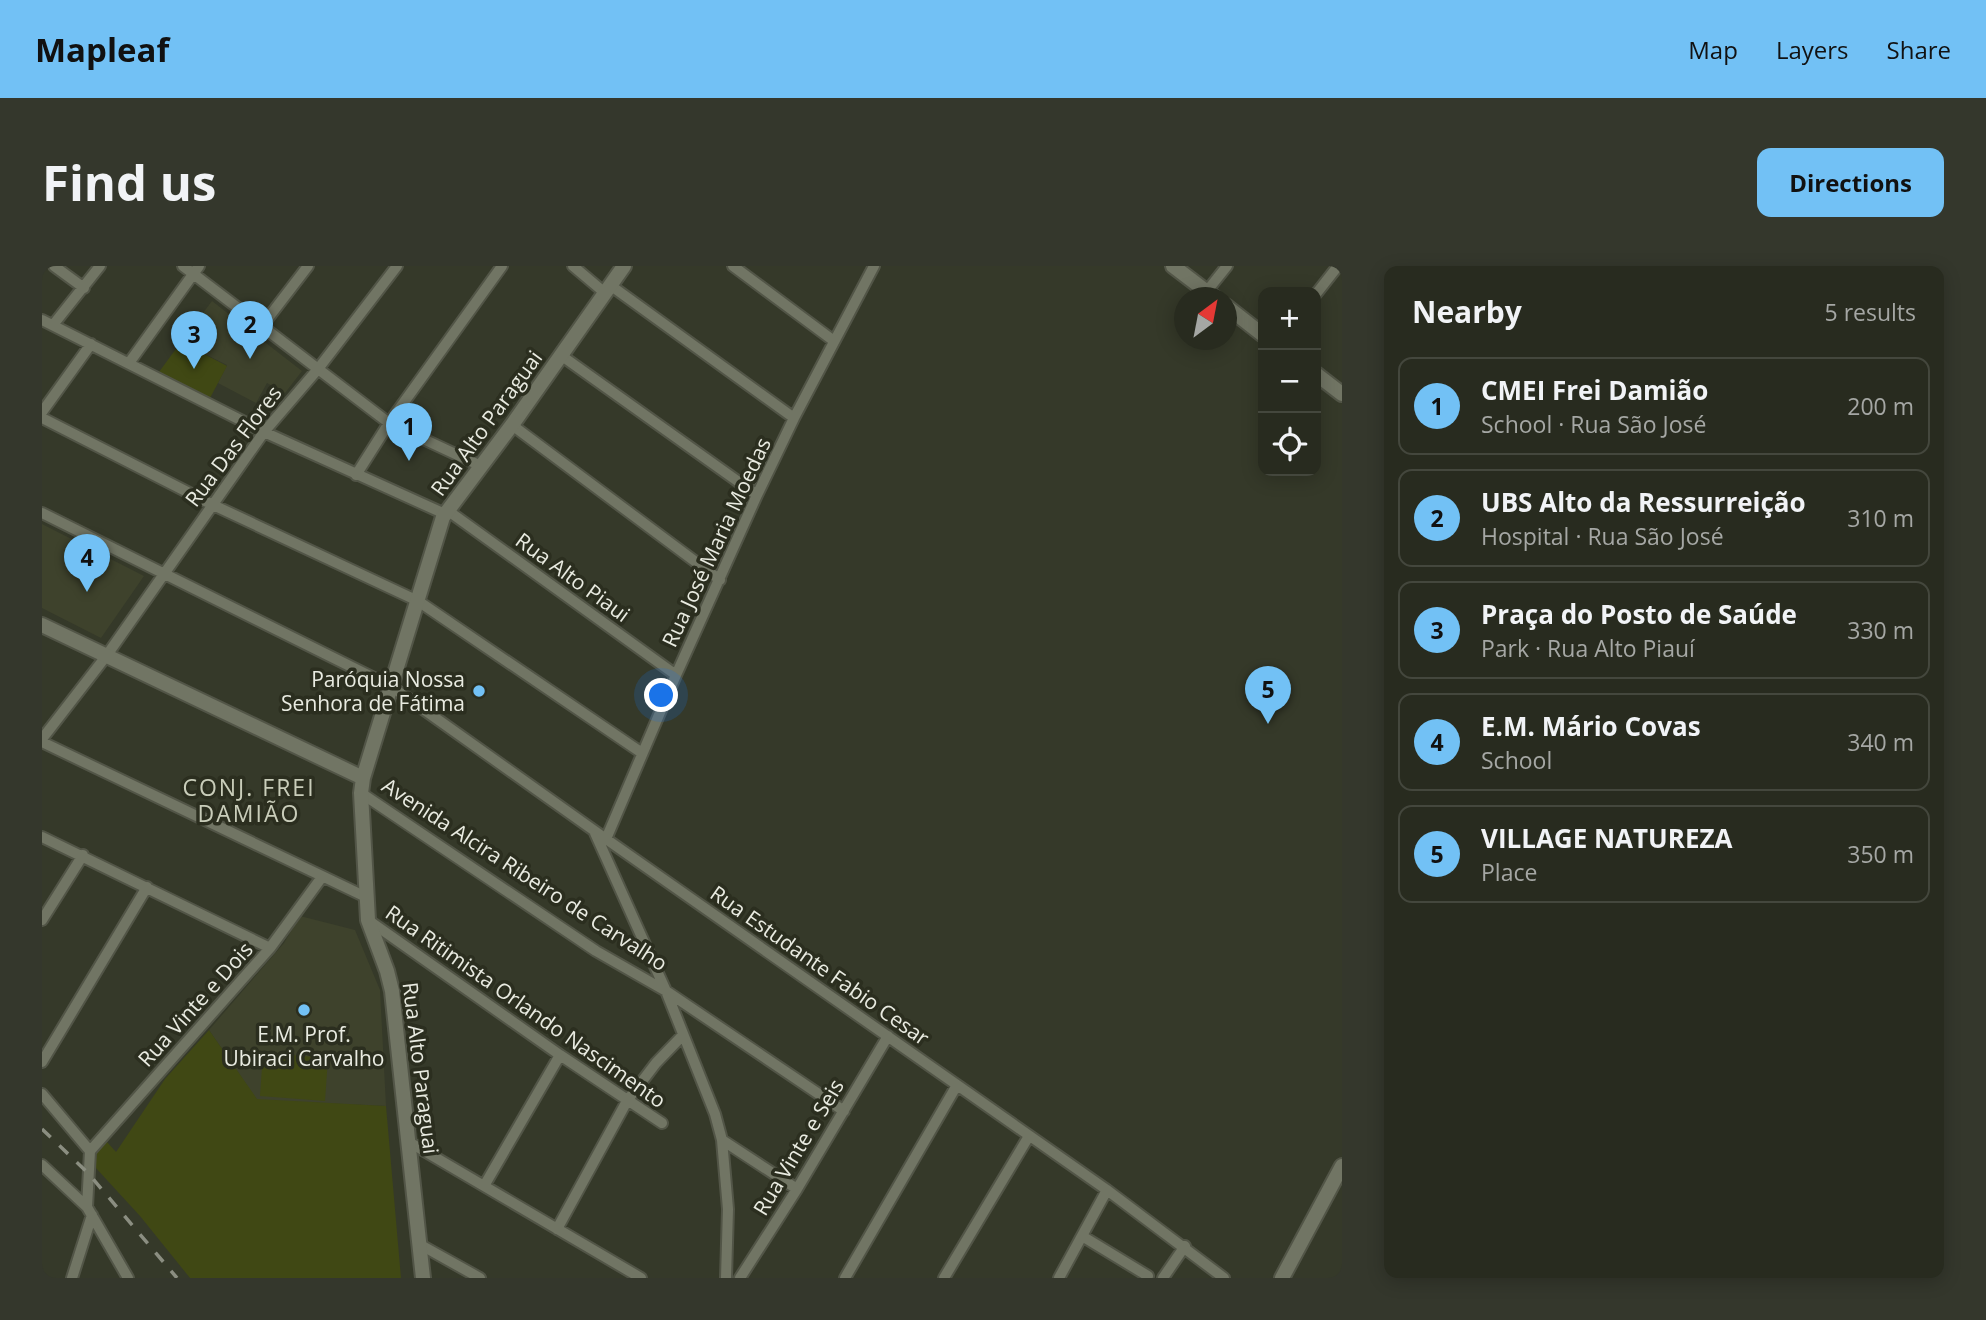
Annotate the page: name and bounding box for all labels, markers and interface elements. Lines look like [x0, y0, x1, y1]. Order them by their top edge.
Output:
text: Mapleaf [35, 27, 169, 72]
text: Map [1688, 33, 1738, 66]
text: Layers [1776, 33, 1849, 66]
text: Share [1887, 33, 1951, 66]
button: Directions [1757, 148, 1944, 217]
text: Find us [42, 149, 216, 215]
north arrow [1174, 287, 1237, 350]
map controls [1258, 287, 1321, 476]
button: + [1258, 287, 1321, 350]
text: Nearby [1412, 291, 1522, 332]
text: 5 results [1825, 296, 1916, 328]
pin: 2 [227, 301, 273, 359]
pin: 3 [171, 311, 217, 369]
street label: Rua Alto Paraguai [424, 345, 548, 501]
button: − [1258, 350, 1321, 413]
text: CMEI Frei Damião [1481, 372, 1708, 408]
street label: Rua Das Flores [178, 380, 288, 512]
text: 1 [1430, 390, 1444, 422]
text: 200 m [1847, 390, 1914, 422]
pin: 1 [386, 403, 432, 461]
text: School · Rua São José [1481, 408, 1706, 440]
button: locate [1258, 413, 1321, 476]
street label: Rua José Maria Moedas [655, 433, 777, 651]
text: UBS Alto da Ressurreição [1481, 484, 1806, 520]
text: 2 [1430, 502, 1444, 534]
text: 310 m [1847, 502, 1914, 534]
text: Hospital · Rua São José [1481, 520, 1724, 552]
street label: Rua Alto Piaui [510, 526, 636, 628]
pin: 4 [64, 534, 110, 592]
text: Praça do Posto de Saúde [1481, 596, 1797, 632]
text: 3 [1430, 614, 1444, 646]
text: 330 m [1847, 614, 1914, 646]
text: Park · Rua Alto Piauí [1481, 632, 1695, 664]
place label: Paróquia Nossa Senhora de Fátima [281, 665, 465, 717]
pin: 5 [1245, 666, 1291, 724]
your location [644, 678, 678, 712]
marker: Paróquia Nossa Senhora de Fátima [471, 683, 487, 699]
text: E.M. Mário Covas [1481, 708, 1701, 744]
text: 4 [1430, 726, 1444, 758]
text: 340 m [1847, 726, 1914, 758]
text: School [1481, 744, 1552, 776]
district label: CONJ. FREI DAMIÃO [182, 771, 316, 829]
street label: Avenida Alcira Ribeiro de Carvalho [377, 771, 673, 977]
text: VILLAGE NATUREZA [1481, 820, 1732, 856]
text: 5 [1430, 838, 1444, 870]
text: 350 m [1847, 838, 1914, 870]
text: Place [1481, 856, 1537, 888]
street label: Rua Estudante Fabio Cesar [705, 879, 935, 1052]
street label: Rua Ritimista Orlando Nascimento [380, 898, 672, 1114]
street label: Rua Vinte e Dois [131, 936, 259, 1072]
street label: Rua Alto Paraguai [397, 980, 445, 1156]
marker: E.M. Prof. Ubiraci Carvalho [296, 1002, 312, 1018]
place label: E.M. Prof. Ubiraci Carvalho [224, 1020, 384, 1072]
street label: Rua Vinte e Seis [746, 1074, 850, 1220]

